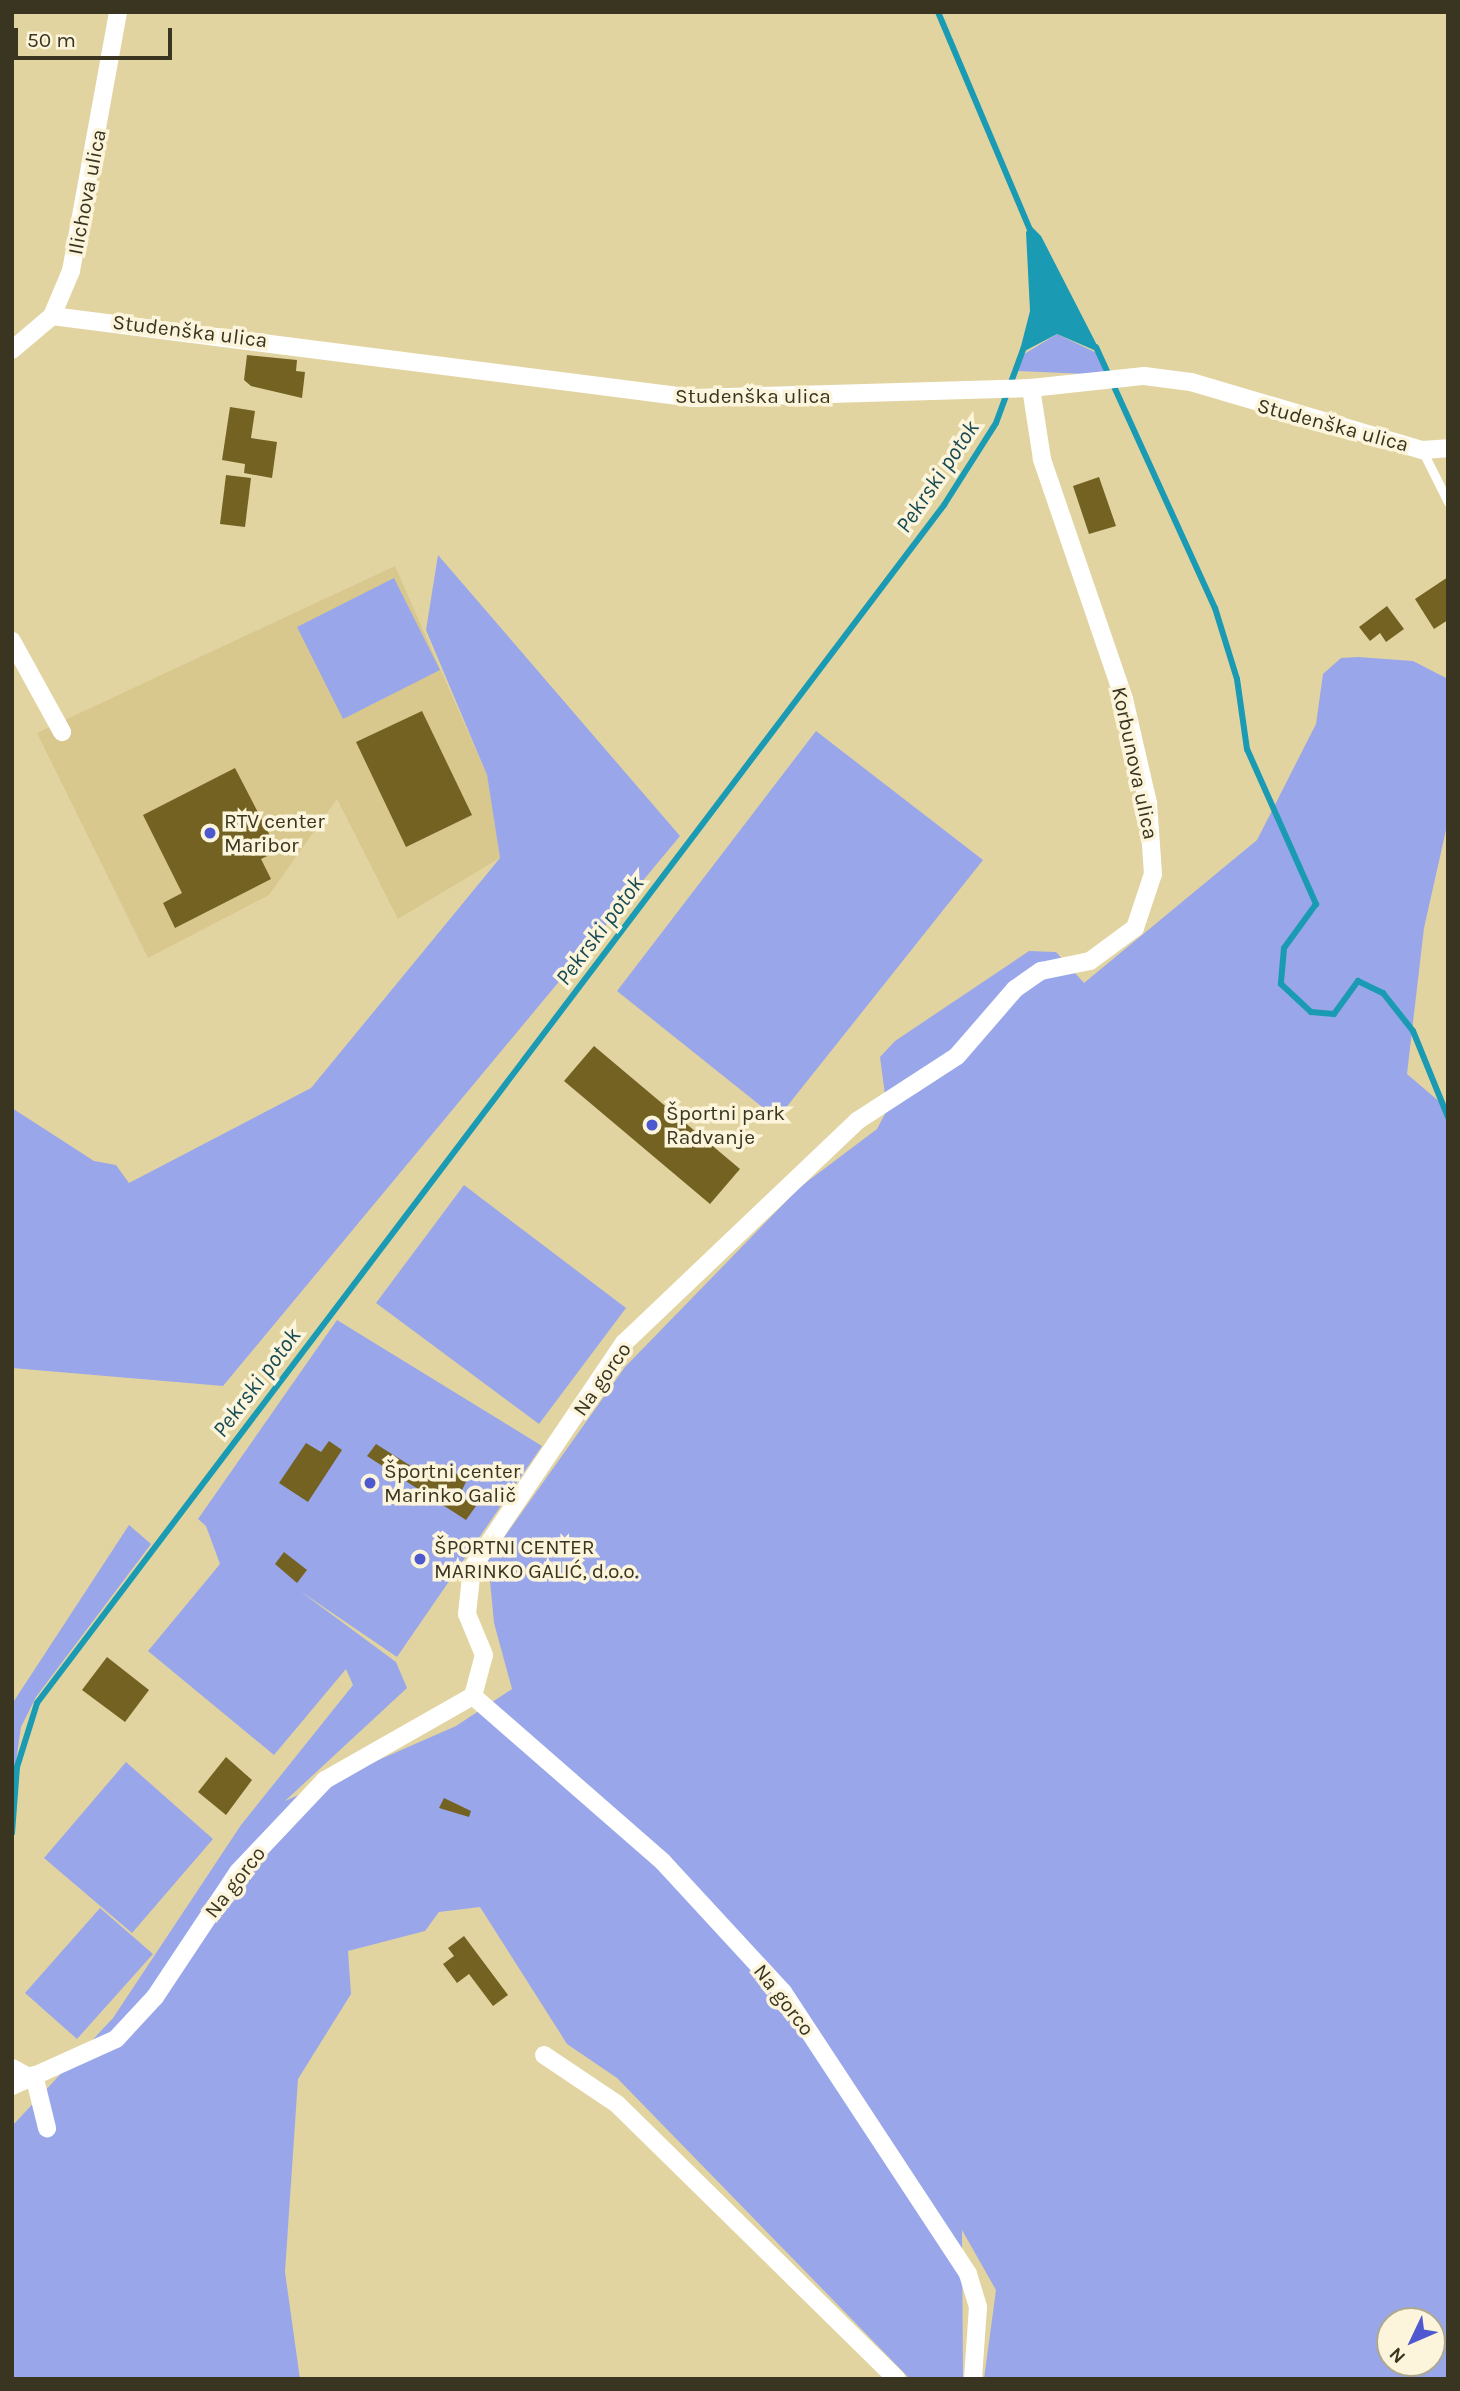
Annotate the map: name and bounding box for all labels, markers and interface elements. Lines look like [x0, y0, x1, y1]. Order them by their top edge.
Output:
scale bar [18, 14, 175, 58]
text: 50 m [27, 28, 76, 52]
street label: Ilichova ulica [62, 127, 112, 257]
street label: Studenška ulica [111, 309, 269, 353]
street label: Studenška ulica [675, 383, 831, 409]
street label: Studenška ulica [1254, 393, 1412, 457]
water label: Pekrski potok [890, 416, 986, 538]
street label: Korbunova ulica [1107, 684, 1163, 842]
place label: RTV center Maribor [224, 808, 325, 858]
marker: RTV center Maribor [202, 825, 218, 841]
water label: Pekrski potok [550, 871, 650, 991]
place label: Športni park Radvanje [666, 1100, 785, 1150]
marker: Športni park Radvanje [644, 1117, 660, 1133]
water label: Pekrski potok [207, 1323, 307, 1443]
street label: Na gorco [568, 1337, 636, 1421]
place label: Športni center Marinko Galič [384, 1458, 520, 1508]
marker: Športni center Marinko Galič [362, 1475, 378, 1491]
place label: ŠPORTNI CENTER MARINKO GALIĆ, d.o.o. [434, 1534, 638, 1584]
marker: ŠPORTNI CENTER MARINKO GALIĆ, d.o.o. [412, 1551, 428, 1567]
street label: Na gorco [199, 1841, 271, 1923]
street label: Na gorco [748, 1959, 820, 2041]
north arrow [1376, 2307, 1446, 2377]
text: N [1385, 2343, 1410, 2368]

